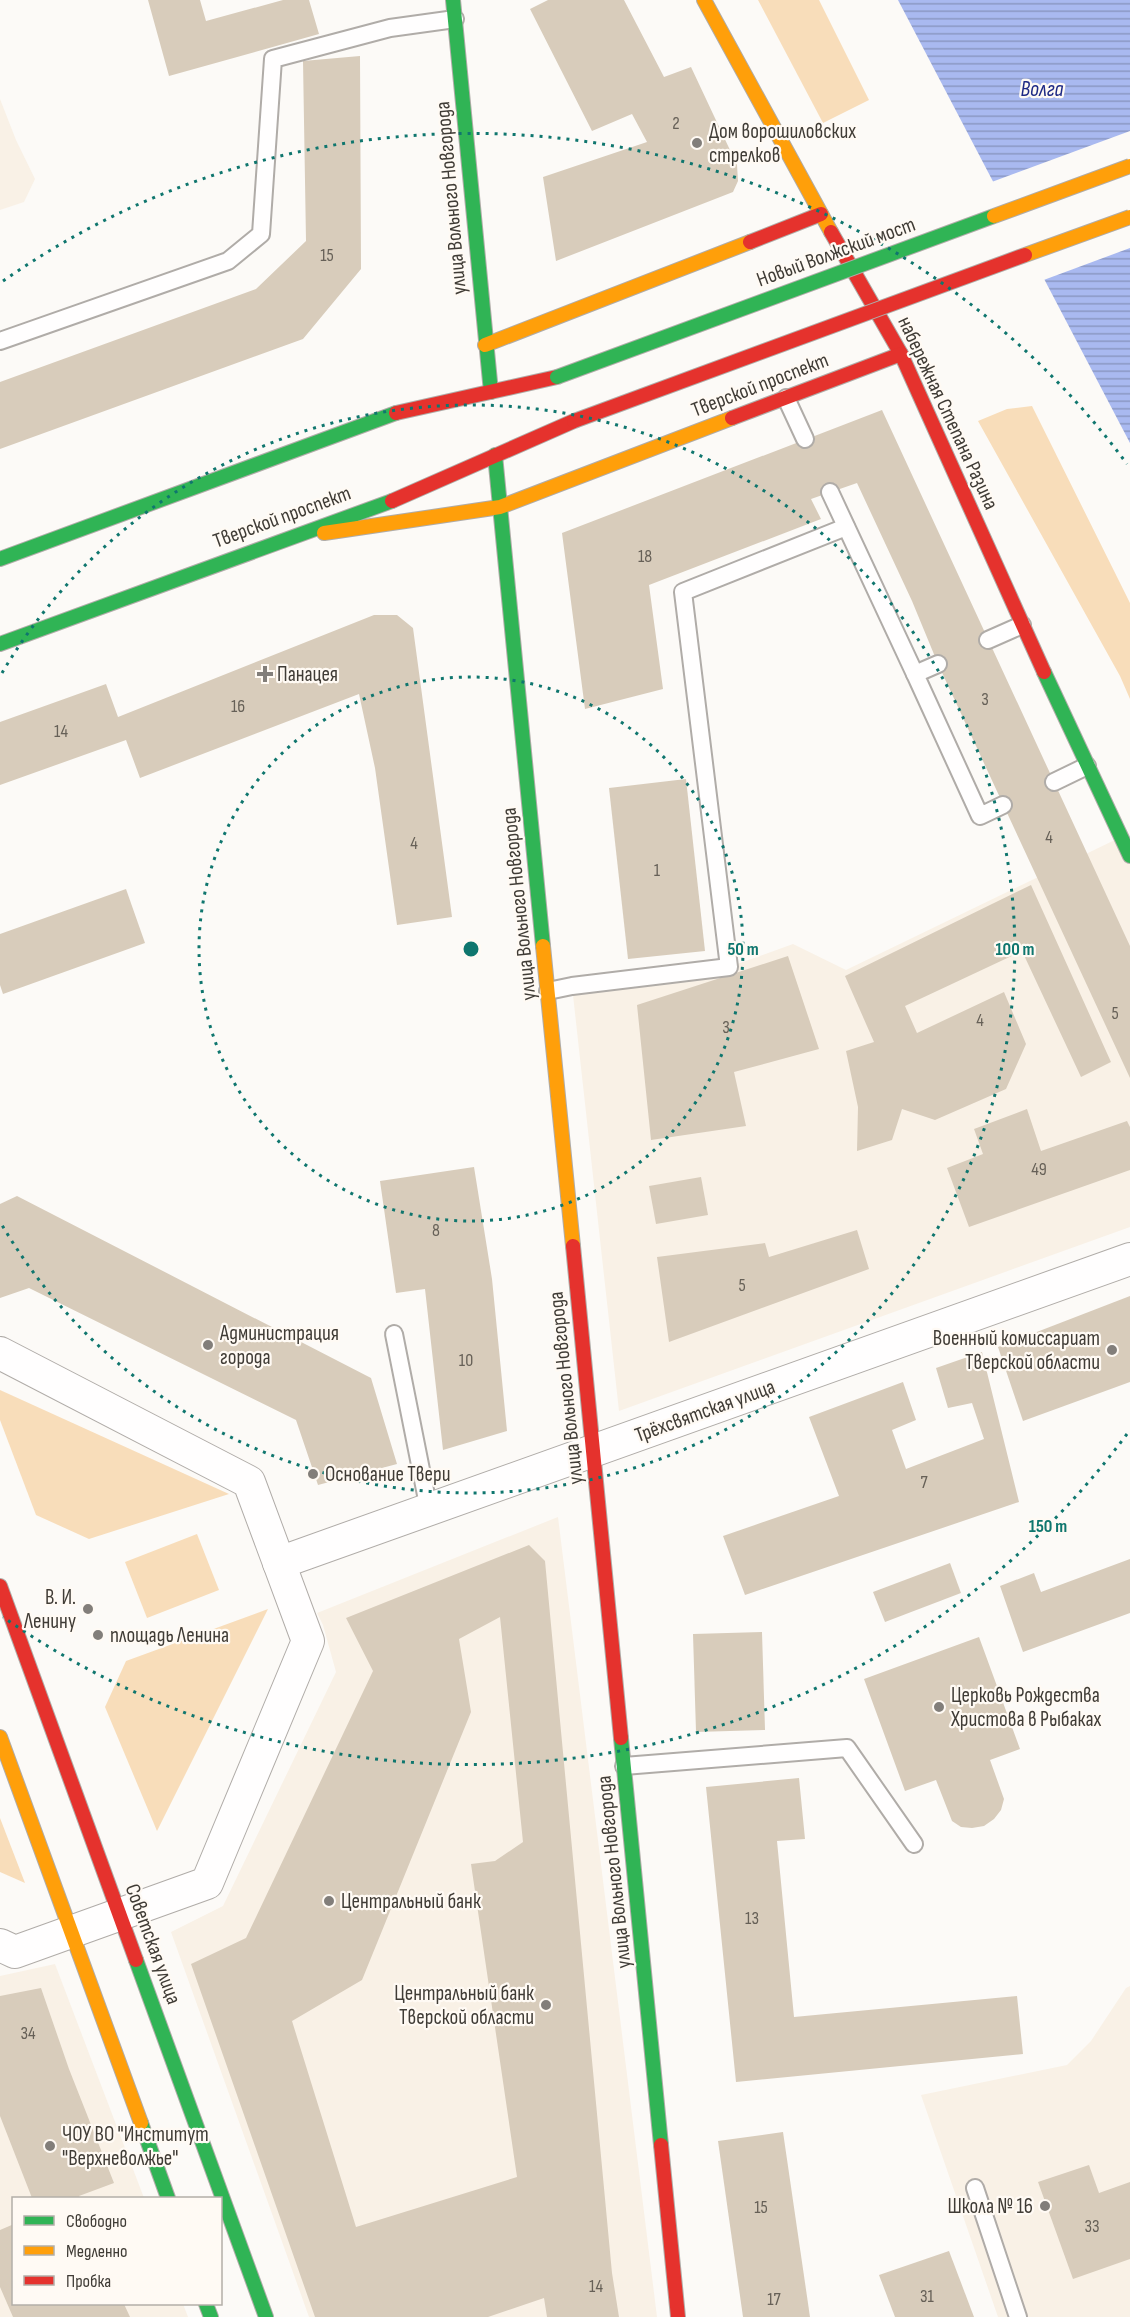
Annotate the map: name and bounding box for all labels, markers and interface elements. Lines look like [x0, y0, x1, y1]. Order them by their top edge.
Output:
water label: Волга [1021, 76, 1064, 103]
street label: улица Вольного Новгорода [430, 100, 472, 296]
house number: 2 [672, 113, 680, 134]
place label: Дом ворошиловских стрелков [709, 119, 856, 168]
marker: Дом ворошиловских стрелков [690, 136, 704, 150]
street label: Новый Волжский мост [753, 212, 919, 292]
house number: 15 [320, 245, 334, 266]
street label: набережная Степана Разина [892, 313, 1004, 513]
street label: Тверской проспект [688, 347, 832, 423]
street label: Тверской проспект [210, 480, 354, 554]
house number: 18 [638, 546, 652, 567]
place label: Панацея [277, 662, 338, 687]
marker: Панацея [258, 667, 272, 681]
house number: 3 [981, 689, 989, 710]
house number: 16 [231, 696, 245, 717]
house number: 14 [54, 721, 68, 742]
street label: улица Вольного Новгорода [496, 806, 542, 1002]
house number: 4 [1045, 827, 1053, 848]
house number: 4 [410, 833, 418, 854]
house number: 1 [654, 860, 661, 881]
centre of rings [461, 939, 481, 959]
text: 50 m [727, 939, 759, 960]
text: 100 m [996, 939, 1035, 960]
house number: 5 [1111, 1003, 1119, 1024]
house number: 4 [976, 1010, 984, 1031]
house number: 3 [722, 1017, 730, 1038]
house number: 49 [1031, 1159, 1047, 1180]
house number: 8 [432, 1220, 440, 1241]
house number: 5 [738, 1275, 746, 1296]
street label: улица Вольного Новгорода [543, 1290, 589, 1486]
place label: Администрация города [219, 1321, 339, 1370]
place label: Военный комиссариат Тверской области [933, 1326, 1100, 1375]
marker: Администрация города [201, 1338, 215, 1352]
marker: Военный комиссариат Тверской области [1105, 1343, 1119, 1357]
house number: 10 [459, 1350, 473, 1371]
street label: Трёхсвятская улица [632, 1374, 778, 1448]
place label: Основание Твери [325, 1462, 450, 1487]
marker: Основание Твери [306, 1467, 320, 1481]
house number: 7 [920, 1472, 928, 1493]
text: 150 m [1029, 1516, 1067, 1537]
place label: В. И. Ленину [23, 1585, 76, 1634]
marker: В. И. Ленину [81, 1602, 95, 1616]
place label: площадь Ленина [110, 1623, 229, 1648]
marker: площадь Ленина [91, 1628, 105, 1642]
place label: Церковь Рождества Христова в Рыбаках [950, 1683, 1102, 1732]
marker: Церковь Рождества Христова в Рыбаках [932, 1700, 946, 1714]
street label: улица Вольного Новгорода [591, 1774, 637, 1970]
street label: Советская улица [120, 1880, 186, 2008]
place label: Центральный банк [341, 1889, 481, 1914]
marker: Центральный банк [322, 1894, 336, 1908]
house number: 13 [745, 1908, 759, 1929]
place label: Центральный банк Тверской области [394, 1981, 534, 2030]
marker: Центральный банк Тверской области [539, 1998, 553, 2012]
house number: 34 [20, 2023, 36, 2044]
place label: ЧОУ ВО "Институт "Верхневолжье" [62, 2122, 209, 2171]
marker: ЧОУ ВО "Институт "Верхневолжье" [43, 2139, 57, 2153]
place label: Школа № 16 [947, 2194, 1033, 2219]
legend [12, 2197, 222, 2305]
house number: 15 [754, 2197, 768, 2218]
marker: Школа № 16 [1038, 2199, 1052, 2213]
text: Свободно [66, 2211, 127, 2232]
house number: 33 [1084, 2216, 1100, 2237]
text: Медленно [66, 2241, 128, 2262]
text: Пробка [66, 2271, 111, 2292]
house number: 14 [589, 2276, 603, 2297]
house number: 31 [920, 2286, 935, 2307]
house number: 17 [767, 2289, 782, 2310]

